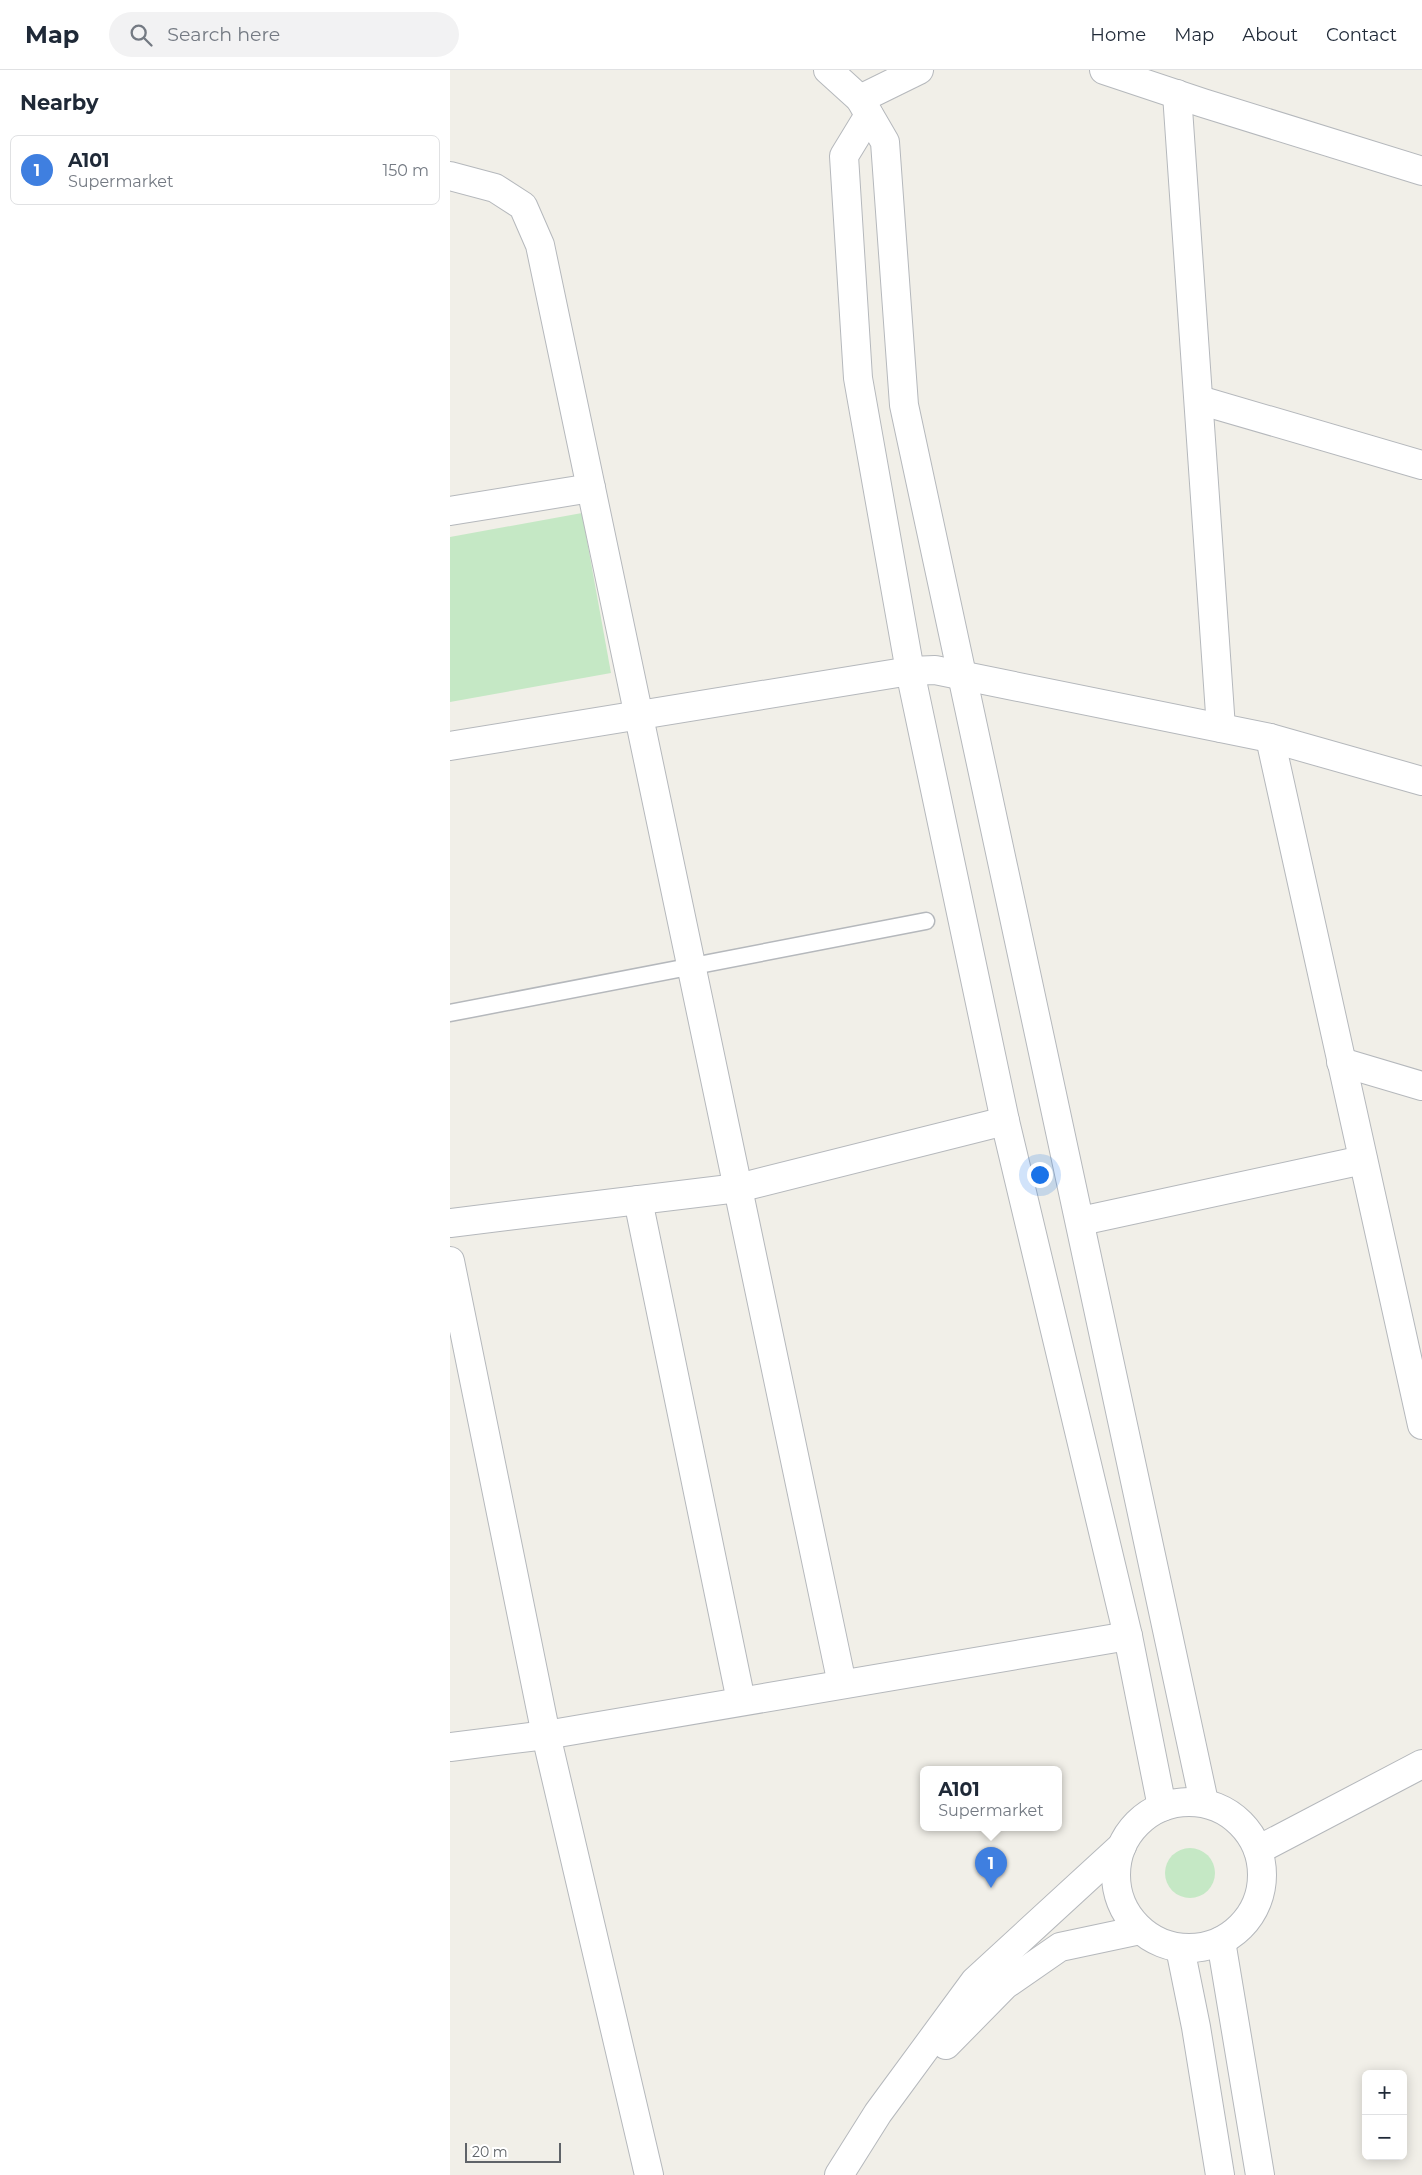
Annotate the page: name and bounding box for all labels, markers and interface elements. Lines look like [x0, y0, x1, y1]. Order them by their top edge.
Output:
search box [109, 12, 459, 57]
text: Map [25, 20, 79, 49]
icon: search [127, 21, 155, 49]
text: Search here [167, 23, 280, 46]
text: Home [1090, 24, 1146, 46]
text: Map [1174, 24, 1214, 46]
text: About [1242, 24, 1298, 46]
text: Contact [1326, 24, 1397, 46]
text: Nearby [20, 90, 99, 115]
text: A101 [68, 149, 109, 172]
text: 1 [34, 161, 40, 180]
text: 150 m [382, 161, 429, 180]
text: Supermarket [68, 172, 174, 191]
your location [1027, 1162, 1053, 1188]
popup [920, 1766, 1062, 1831]
text: A101 [938, 1778, 980, 1801]
text: Supermarket [938, 1801, 1044, 1820]
pin: 1 [975, 1847, 1007, 1888]
map controls [1362, 2070, 1407, 2160]
button: + [1362, 2070, 1407, 2115]
button: − [1362, 2115, 1407, 2160]
scale bar [465, 2140, 561, 2163]
text: 20 m [472, 2143, 508, 2161]

